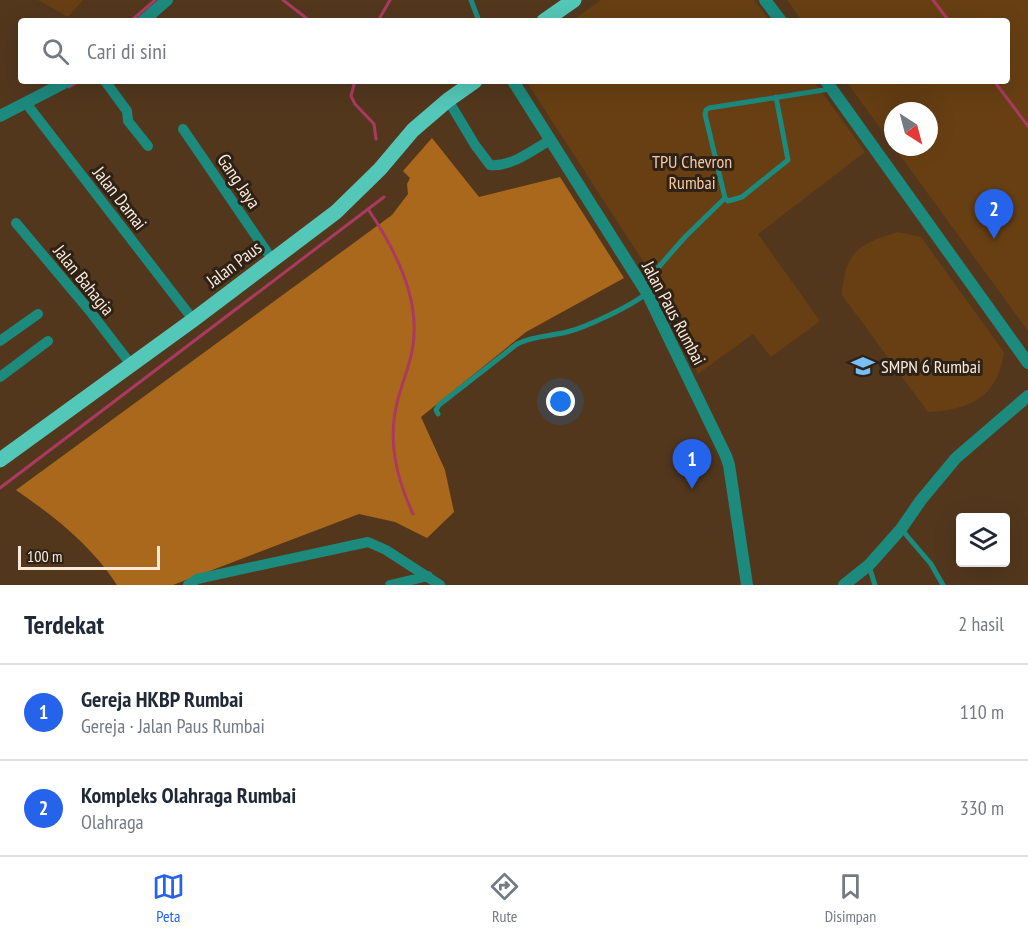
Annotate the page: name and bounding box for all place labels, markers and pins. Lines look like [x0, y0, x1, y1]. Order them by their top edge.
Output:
pin: 2 [974, 190, 1014, 239]
school or university icon: SMPN 6 Rumbai [850, 353, 876, 379]
place label: SMPN 6 Rumbai [881, 355, 981, 378]
pin: 1 [672, 440, 712, 489]

